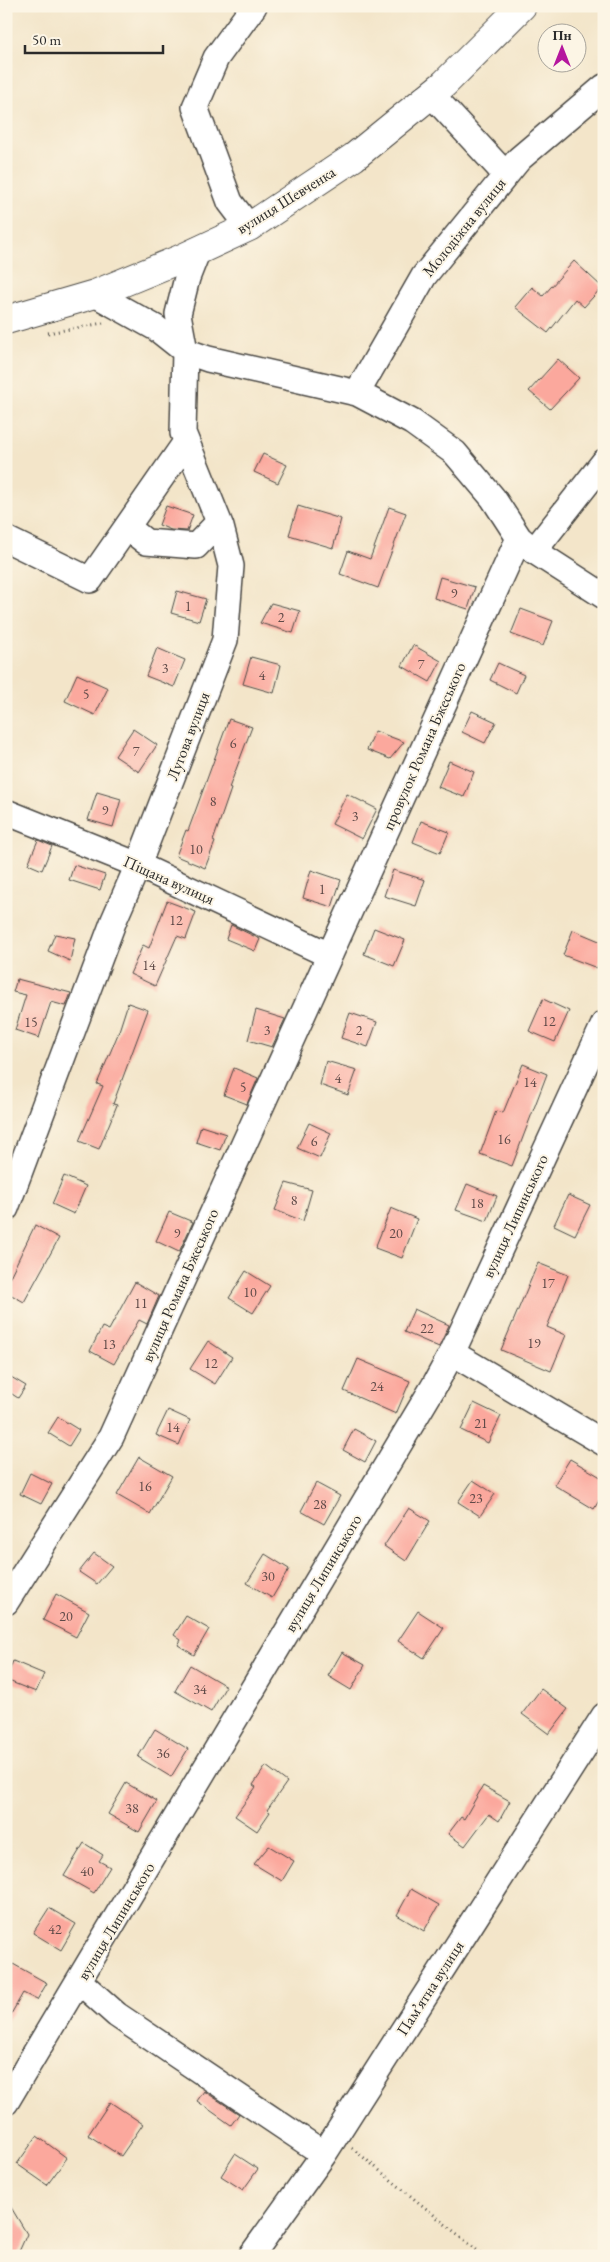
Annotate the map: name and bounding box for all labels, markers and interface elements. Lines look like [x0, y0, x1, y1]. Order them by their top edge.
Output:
scale bar [25, 22, 162, 54]
north arrow [538, 22, 588, 72]
text: Пн [552, 26, 572, 44]
text: 50 m [32, 30, 61, 49]
street label: вулиця Шевченка [233, 161, 340, 239]
street label: Молодіжна вулиця [418, 173, 510, 281]
house number: 9 [451, 584, 458, 602]
house number: 1 [185, 597, 191, 615]
house number: 2 [278, 608, 285, 626]
house number: 7 [418, 655, 425, 673]
house number: 3 [162, 659, 169, 677]
street label: провулок Романа Бжеського [377, 659, 471, 833]
house number: 4 [259, 666, 266, 684]
house number: 5 [83, 685, 89, 703]
street label: Лугова вулиця [162, 689, 214, 783]
house number: 6 [230, 734, 237, 752]
house number: 7 [133, 742, 140, 760]
house number: 8 [210, 792, 217, 810]
house number: 9 [102, 801, 109, 819]
house number: 3 [352, 807, 359, 825]
house number: 10 [189, 840, 203, 858]
street label: Піщана вулиця [120, 851, 218, 909]
house number: 1 [319, 880, 325, 898]
house number: 12 [169, 911, 183, 929]
house number: 14 [142, 956, 156, 974]
house number: 12 [542, 1012, 556, 1030]
house number: 15 [24, 1013, 38, 1031]
house number: 3 [264, 1021, 271, 1039]
house number: 2 [356, 1021, 363, 1039]
house number: 4 [335, 1069, 342, 1087]
house number: 14 [523, 1073, 537, 1091]
house number: 5 [240, 1078, 246, 1096]
house number: 16 [497, 1130, 511, 1148]
house number: 6 [311, 1132, 318, 1150]
street label: вулиця Липинського [477, 1151, 553, 1281]
house number: 8 [291, 1191, 298, 1209]
house number: 18 [470, 1194, 484, 1212]
street label: вулиця Романа Бжеського [137, 1205, 223, 1365]
house number: 9 [174, 1224, 181, 1242]
house number: 20 [389, 1224, 403, 1242]
house number: 17 [541, 1274, 555, 1292]
house number: 10 [243, 1283, 257, 1301]
house number: 11 [134, 1294, 148, 1312]
house number: 22 [420, 1319, 434, 1337]
house number: 19 [527, 1334, 541, 1352]
house number: 13 [102, 1335, 116, 1353]
house number: 12 [204, 1354, 218, 1372]
house number: 24 [370, 1377, 384, 1395]
house number: 21 [474, 1414, 488, 1432]
house number: 14 [166, 1418, 180, 1436]
house number: 16 [138, 1477, 152, 1495]
house number: 23 [469, 1489, 483, 1507]
house number: 28 [313, 1495, 327, 1513]
street label: вулиця Липинського [280, 1510, 367, 1636]
house number: 30 [261, 1567, 275, 1585]
house number: 20 [59, 1607, 73, 1625]
house number: 34 [193, 1680, 207, 1698]
house number: 36 [156, 1744, 170, 1762]
house number: 38 [125, 1799, 139, 1817]
street label: вулиця Липинського [73, 1858, 160, 1984]
house number: 40 [80, 1862, 94, 1880]
house number: 42 [48, 1920, 62, 1938]
street label: Памʼятна вулиця [391, 1937, 469, 2039]

